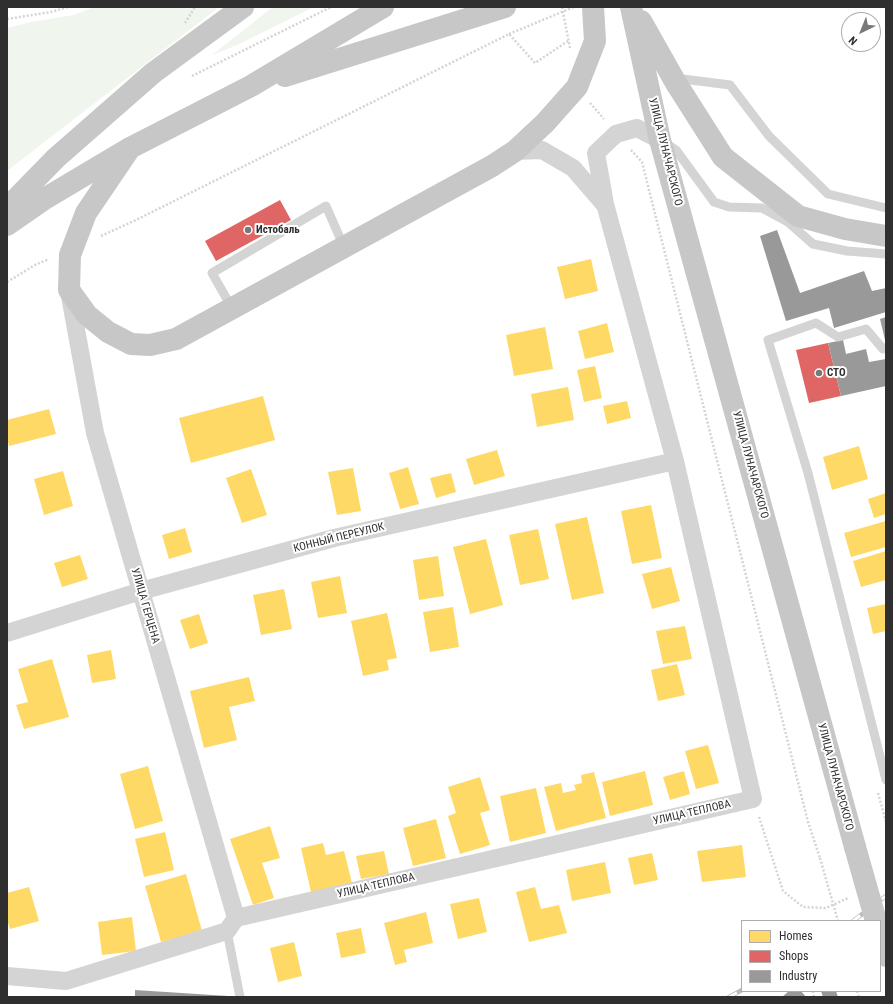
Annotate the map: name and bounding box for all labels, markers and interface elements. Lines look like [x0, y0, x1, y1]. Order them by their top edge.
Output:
north arrow [841, 12, 881, 52]
text: N [846, 33, 860, 47]
street label: УЛИЦА ЛУНАЧАРСКОГО [645, 97, 685, 207]
place label: Истобаль [256, 223, 300, 237]
marker: Истобаль [243, 225, 253, 235]
place label: СТО [827, 366, 846, 380]
marker: СТО [814, 368, 824, 378]
street label: УЛИЦА ЛУНАЧАРСКОГО [729, 410, 771, 520]
street label: КОННЫЙ ПЕРЕУЛОК [292, 520, 386, 556]
street label: УЛИЦА ГЕРЦЕНА [128, 567, 162, 645]
street label: УЛИЦА ЛУНАЧАРСКОГО [814, 722, 856, 832]
street label: УЛИЦА ТЕПЛОВА [652, 798, 732, 828]
street label: УЛИЦА ТЕПЛОВА [336, 871, 416, 901]
legend [741, 920, 881, 992]
text: Homes [779, 929, 813, 943]
text: Shops [779, 949, 808, 963]
text: Industry [779, 969, 817, 983]

